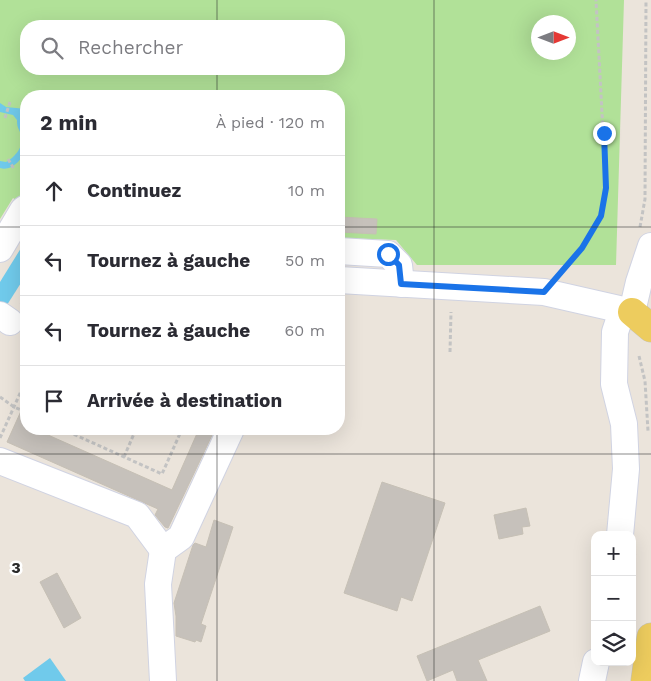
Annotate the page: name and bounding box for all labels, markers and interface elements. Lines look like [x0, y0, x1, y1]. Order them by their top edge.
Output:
north arrow [531, 15, 576, 60]
search box [20, 20, 345, 75]
icon: search [38, 34, 66, 62]
text: Rechercher [78, 36, 183, 59]
text: 2 min [40, 110, 97, 135]
text: À pied · 120 m [216, 113, 325, 132]
route end [593, 122, 616, 145]
icon: ahead [40, 177, 68, 205]
text: Continuez [87, 179, 181, 202]
text: 10 m [288, 181, 325, 200]
route start [377, 243, 400, 266]
icon: left [40, 247, 68, 275]
text: Tournez à gauche [87, 249, 250, 272]
text: 50 m [285, 251, 325, 270]
icon: left [40, 317, 68, 345]
text: Tournez à gauche [87, 319, 250, 342]
text: 60 m [285, 321, 325, 340]
icon: arrive [40, 387, 68, 415]
text: Arrivée à destination [87, 389, 282, 412]
map controls [591, 531, 636, 666]
button: + [591, 531, 636, 576]
text: 3 [11, 558, 21, 577]
button: − [591, 576, 636, 621]
button: layers [591, 621, 636, 666]

